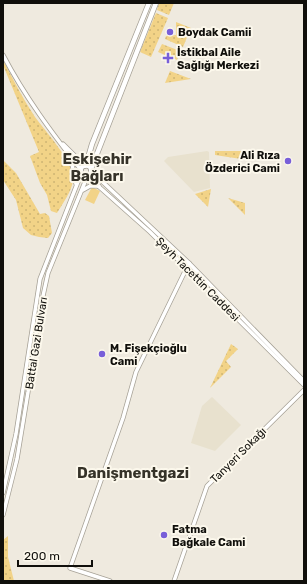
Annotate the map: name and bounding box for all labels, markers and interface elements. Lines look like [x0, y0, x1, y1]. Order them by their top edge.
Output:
place label: Boydak Camii [178, 26, 251, 39]
marker: Boydak Camii [165, 27, 175, 37]
place label: İstikbal Aile Sağlığı Merkezi [177, 46, 259, 72]
marker: İstikbal Aile Sağlığı Merkezi [162, 52, 174, 64]
place label: Ali Rıza Özderici Cami [205, 149, 280, 175]
district label: Eskişehir Bağları [62, 150, 132, 185]
marker: Ali Rıza Özderici Cami [283, 156, 293, 166]
street label: Şeyh Tacettin Caddesi [153, 235, 242, 324]
street label: Battal Gazi Bulvarı [23, 296, 50, 390]
place label: M. Fişekçioğlu Cami [110, 342, 187, 368]
marker: M. Fişekçioğlu Cami [97, 349, 107, 359]
street label: Tanyeri Sokağı [208, 425, 269, 486]
district label: Danişmentgazi [77, 464, 189, 482]
place label: Fatma Bağkale Cami [172, 523, 245, 549]
marker: Fatma Bağkale Cami [159, 530, 169, 540]
scale bar [18, 542, 92, 568]
text: 200 m [24, 549, 60, 563]

